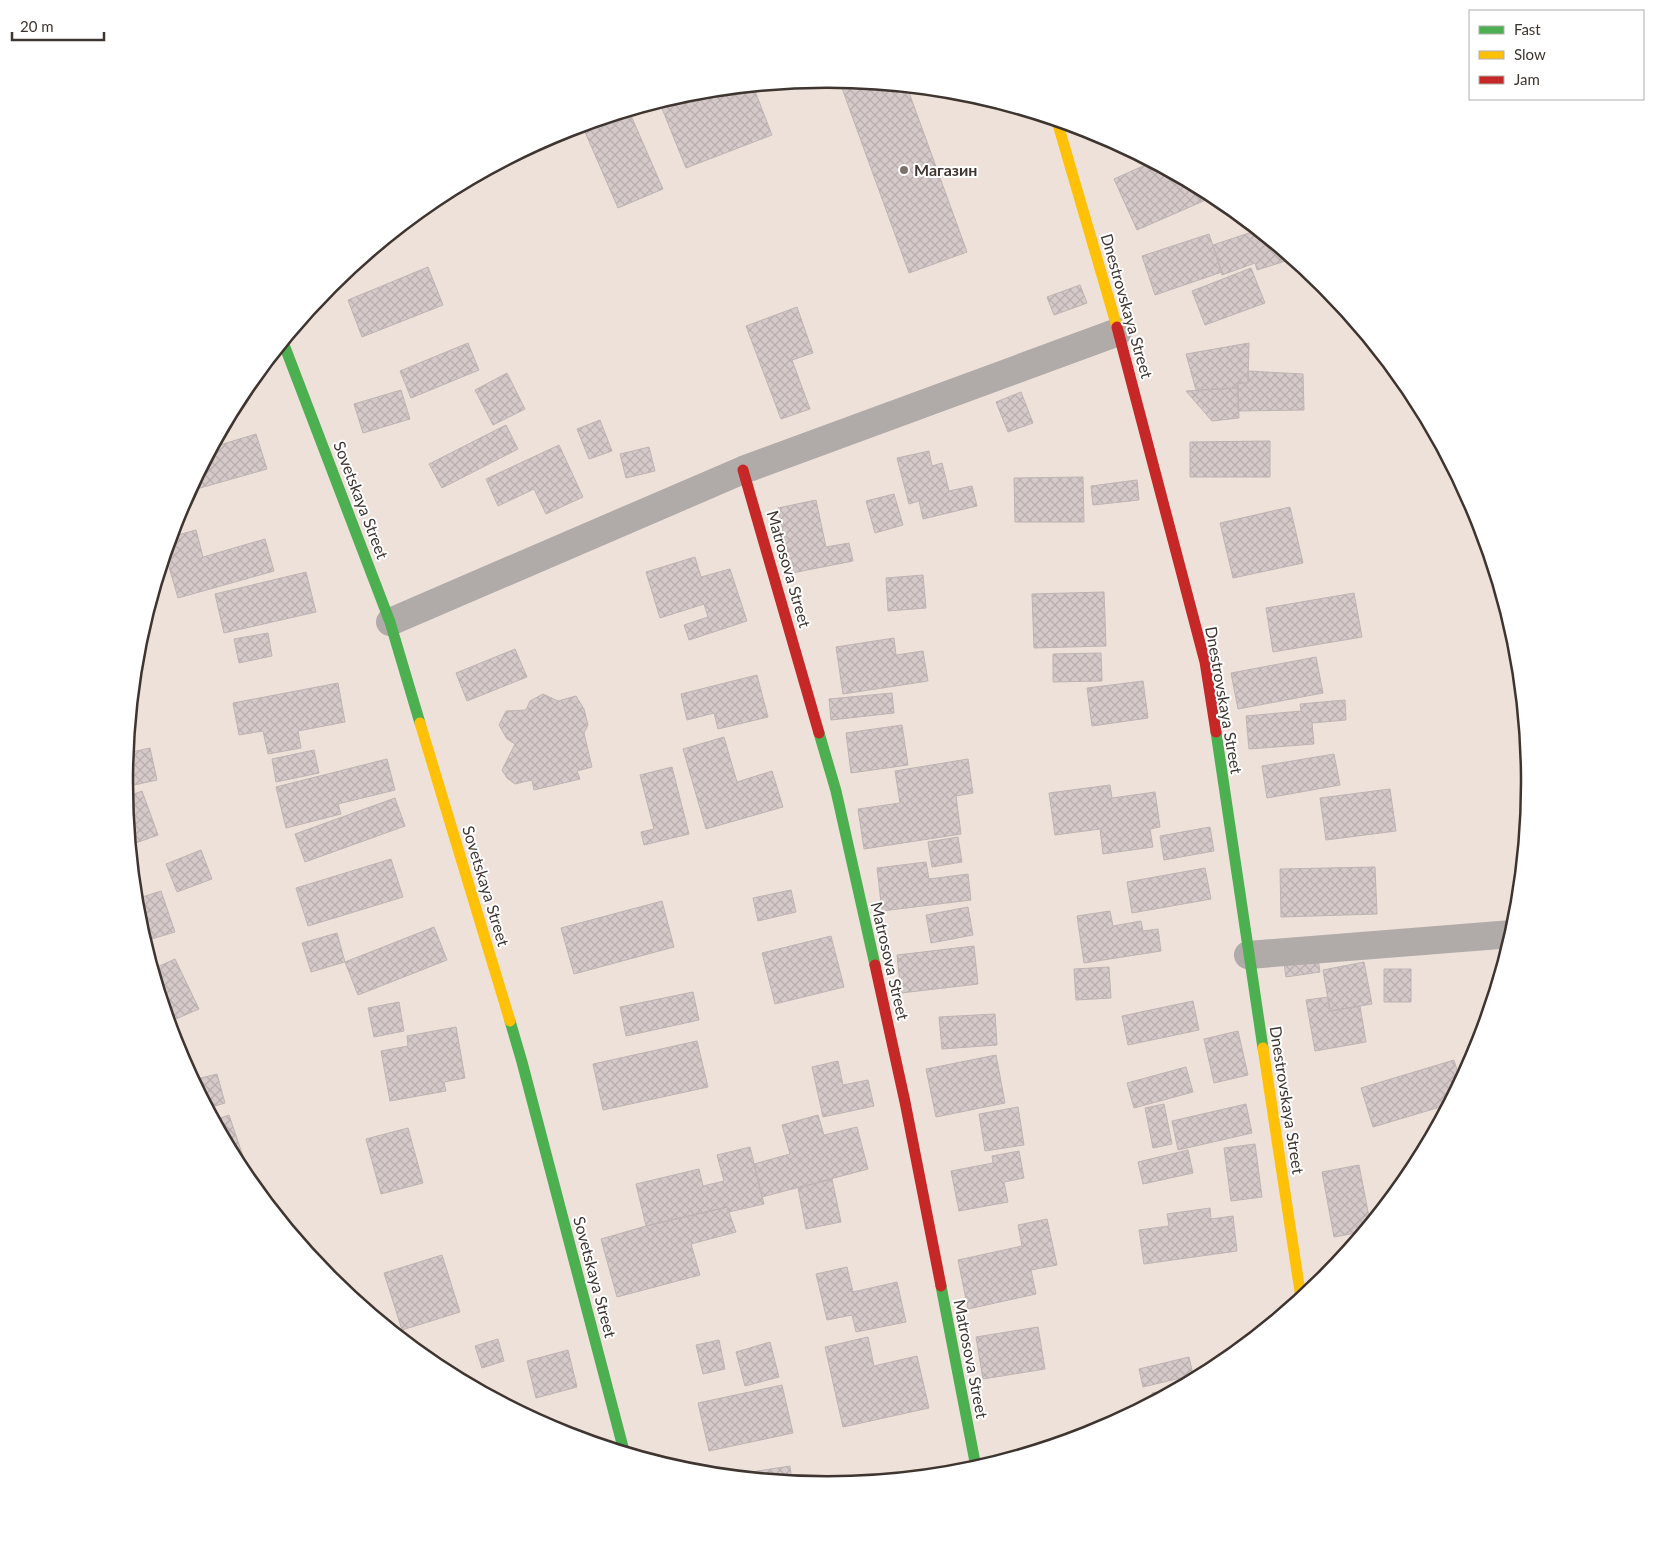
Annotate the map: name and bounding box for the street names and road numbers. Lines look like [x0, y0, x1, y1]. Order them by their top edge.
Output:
street label: Dnestrovskaya Street [1098, 231, 1157, 381]
street label: Sovetskaya Street [330, 438, 393, 562]
street label: Matrosova Street [764, 508, 815, 630]
street label: Dnestrovskaya Street [1202, 625, 1247, 775]
street label: Sovetskaya Street [459, 823, 514, 949]
street label: Matrosova Street [868, 900, 913, 1022]
street label: Dnestrovskaya Street [1266, 1025, 1309, 1176]
street label: Sovetskaya Street [570, 1214, 621, 1340]
street label: Matrosova Street [951, 1298, 992, 1420]

